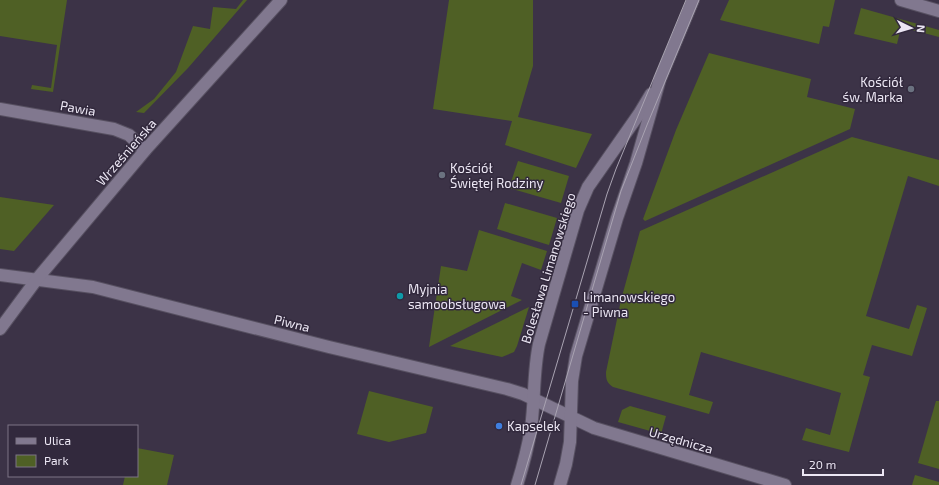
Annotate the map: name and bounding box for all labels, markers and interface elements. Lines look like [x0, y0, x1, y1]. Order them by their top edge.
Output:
north arrow [891, 8, 931, 48]
text: N [915, 24, 928, 33]
place label: Kościół św. Marka [843, 74, 904, 105]
marker: Kościół św. Marka [906, 84, 916, 94]
street label: Pawia [59, 97, 97, 119]
street label: Wrześnieńska [93, 115, 159, 189]
place label: Kościół Świętej Rodziny [450, 160, 543, 191]
marker: Kościół Świętej Rodziny [437, 170, 447, 180]
street label: Bolesława Limanowskiego [517, 191, 579, 345]
place label: Myjnia samoobsługowa [408, 281, 506, 312]
place label: Limanowskiego - Piwna [583, 289, 675, 320]
marker: Myjnia samoobsługowa [395, 291, 405, 301]
marker: Limanowskiego - Piwna [570, 299, 580, 309]
street label: Piwna [272, 311, 312, 335]
place label: Kapselek [507, 418, 561, 434]
marker: Kapselek [494, 421, 504, 431]
street label: Urzędnicza [647, 423, 715, 457]
legend [8, 425, 138, 477]
text: Ulica [44, 433, 71, 447]
scale bar [803, 451, 883, 477]
text: Park [44, 453, 69, 467]
text: 20 m [809, 457, 836, 471]

